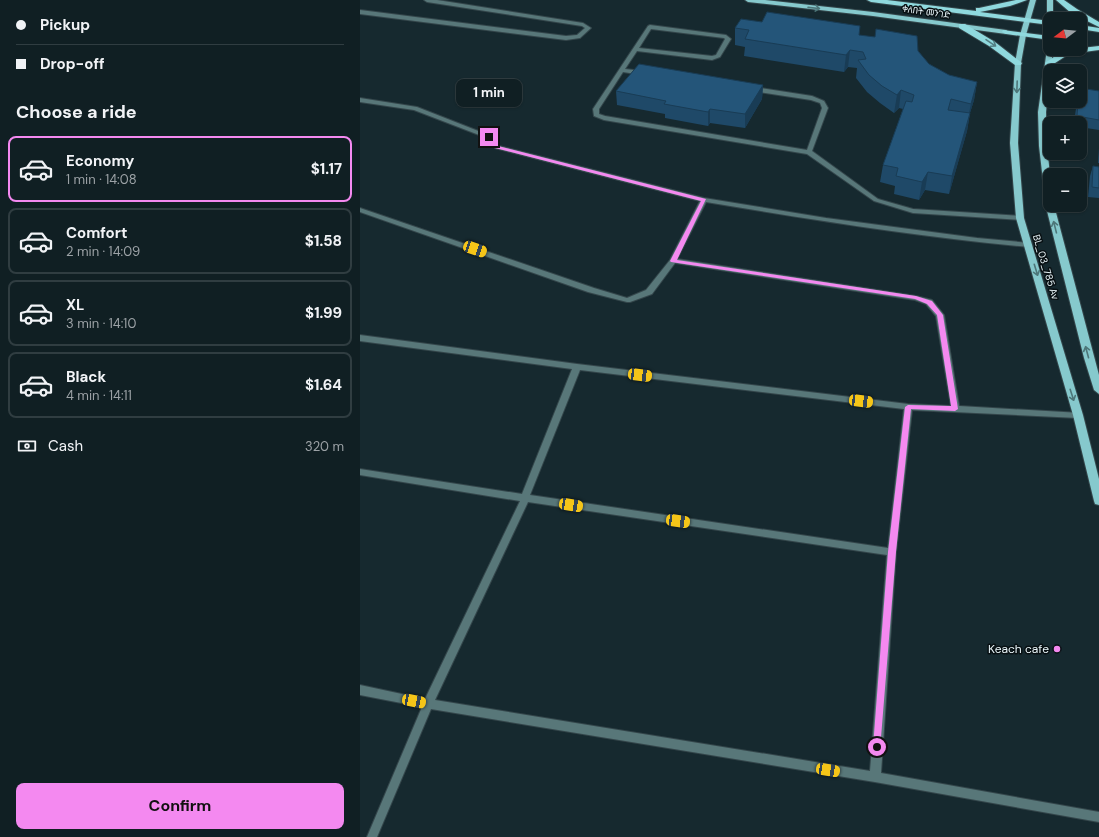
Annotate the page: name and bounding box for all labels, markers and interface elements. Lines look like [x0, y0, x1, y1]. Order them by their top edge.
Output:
street label: ቀለበት መንገድ [901, 3, 951, 21]
one-way arrow [807, 4, 820, 12]
north arrow [1043, 12, 1087, 56]
map controls [1043, 12, 1087, 212]
text: Pickup [40, 15, 90, 35]
one-way arrow [985, 39, 996, 47]
text: Drop-off [40, 54, 105, 74]
button: layers [1043, 64, 1087, 108]
callout: 1 min [456, 79, 522, 107]
one-way arrow [1013, 80, 1021, 93]
text: 1 min [473, 84, 505, 101]
text: Choose a ride [16, 100, 137, 124]
button: + [1043, 116, 1087, 160]
route end [480, 128, 498, 146]
icon: car [18, 151, 54, 187]
text: Economy [66, 151, 134, 171]
text: $1.17 [311, 159, 342, 179]
button: − [1043, 168, 1087, 212]
text: 1 min · 14:08 [66, 171, 137, 188]
one-way arrow [1050, 220, 1058, 233]
icon: car [18, 223, 54, 259]
text: Comfort [66, 223, 127, 243]
text: $1.58 [305, 231, 342, 251]
street label: BL_03_785 Av [1030, 233, 1062, 302]
car [462, 239, 488, 259]
text: 2 min · 14:09 [66, 243, 140, 260]
one-way arrow [1033, 264, 1040, 277]
icon: car [18, 295, 54, 331]
text: XL [66, 295, 84, 315]
text: $1.99 [305, 303, 342, 323]
text: 3 min · 14:10 [66, 315, 136, 332]
one-way arrow [1083, 346, 1090, 359]
icon: car [18, 367, 54, 403]
text: Black [66, 367, 106, 387]
car [627, 368, 653, 382]
text: $1.64 [305, 375, 342, 395]
text: 4 min · 14:11 [66, 387, 132, 404]
one-way arrow [1069, 389, 1076, 402]
car [848, 394, 874, 408]
icon: cash [16, 435, 38, 457]
text: Cash [48, 436, 83, 456]
text: 320 m [305, 438, 344, 455]
car [558, 497, 584, 513]
car [665, 513, 691, 529]
place label: Keach cafe [988, 641, 1049, 657]
marker: Keach cafe [1052, 644, 1062, 654]
car [401, 693, 427, 709]
route start [868, 738, 886, 756]
car [815, 762, 841, 778]
button: Confirm [16, 783, 344, 829]

